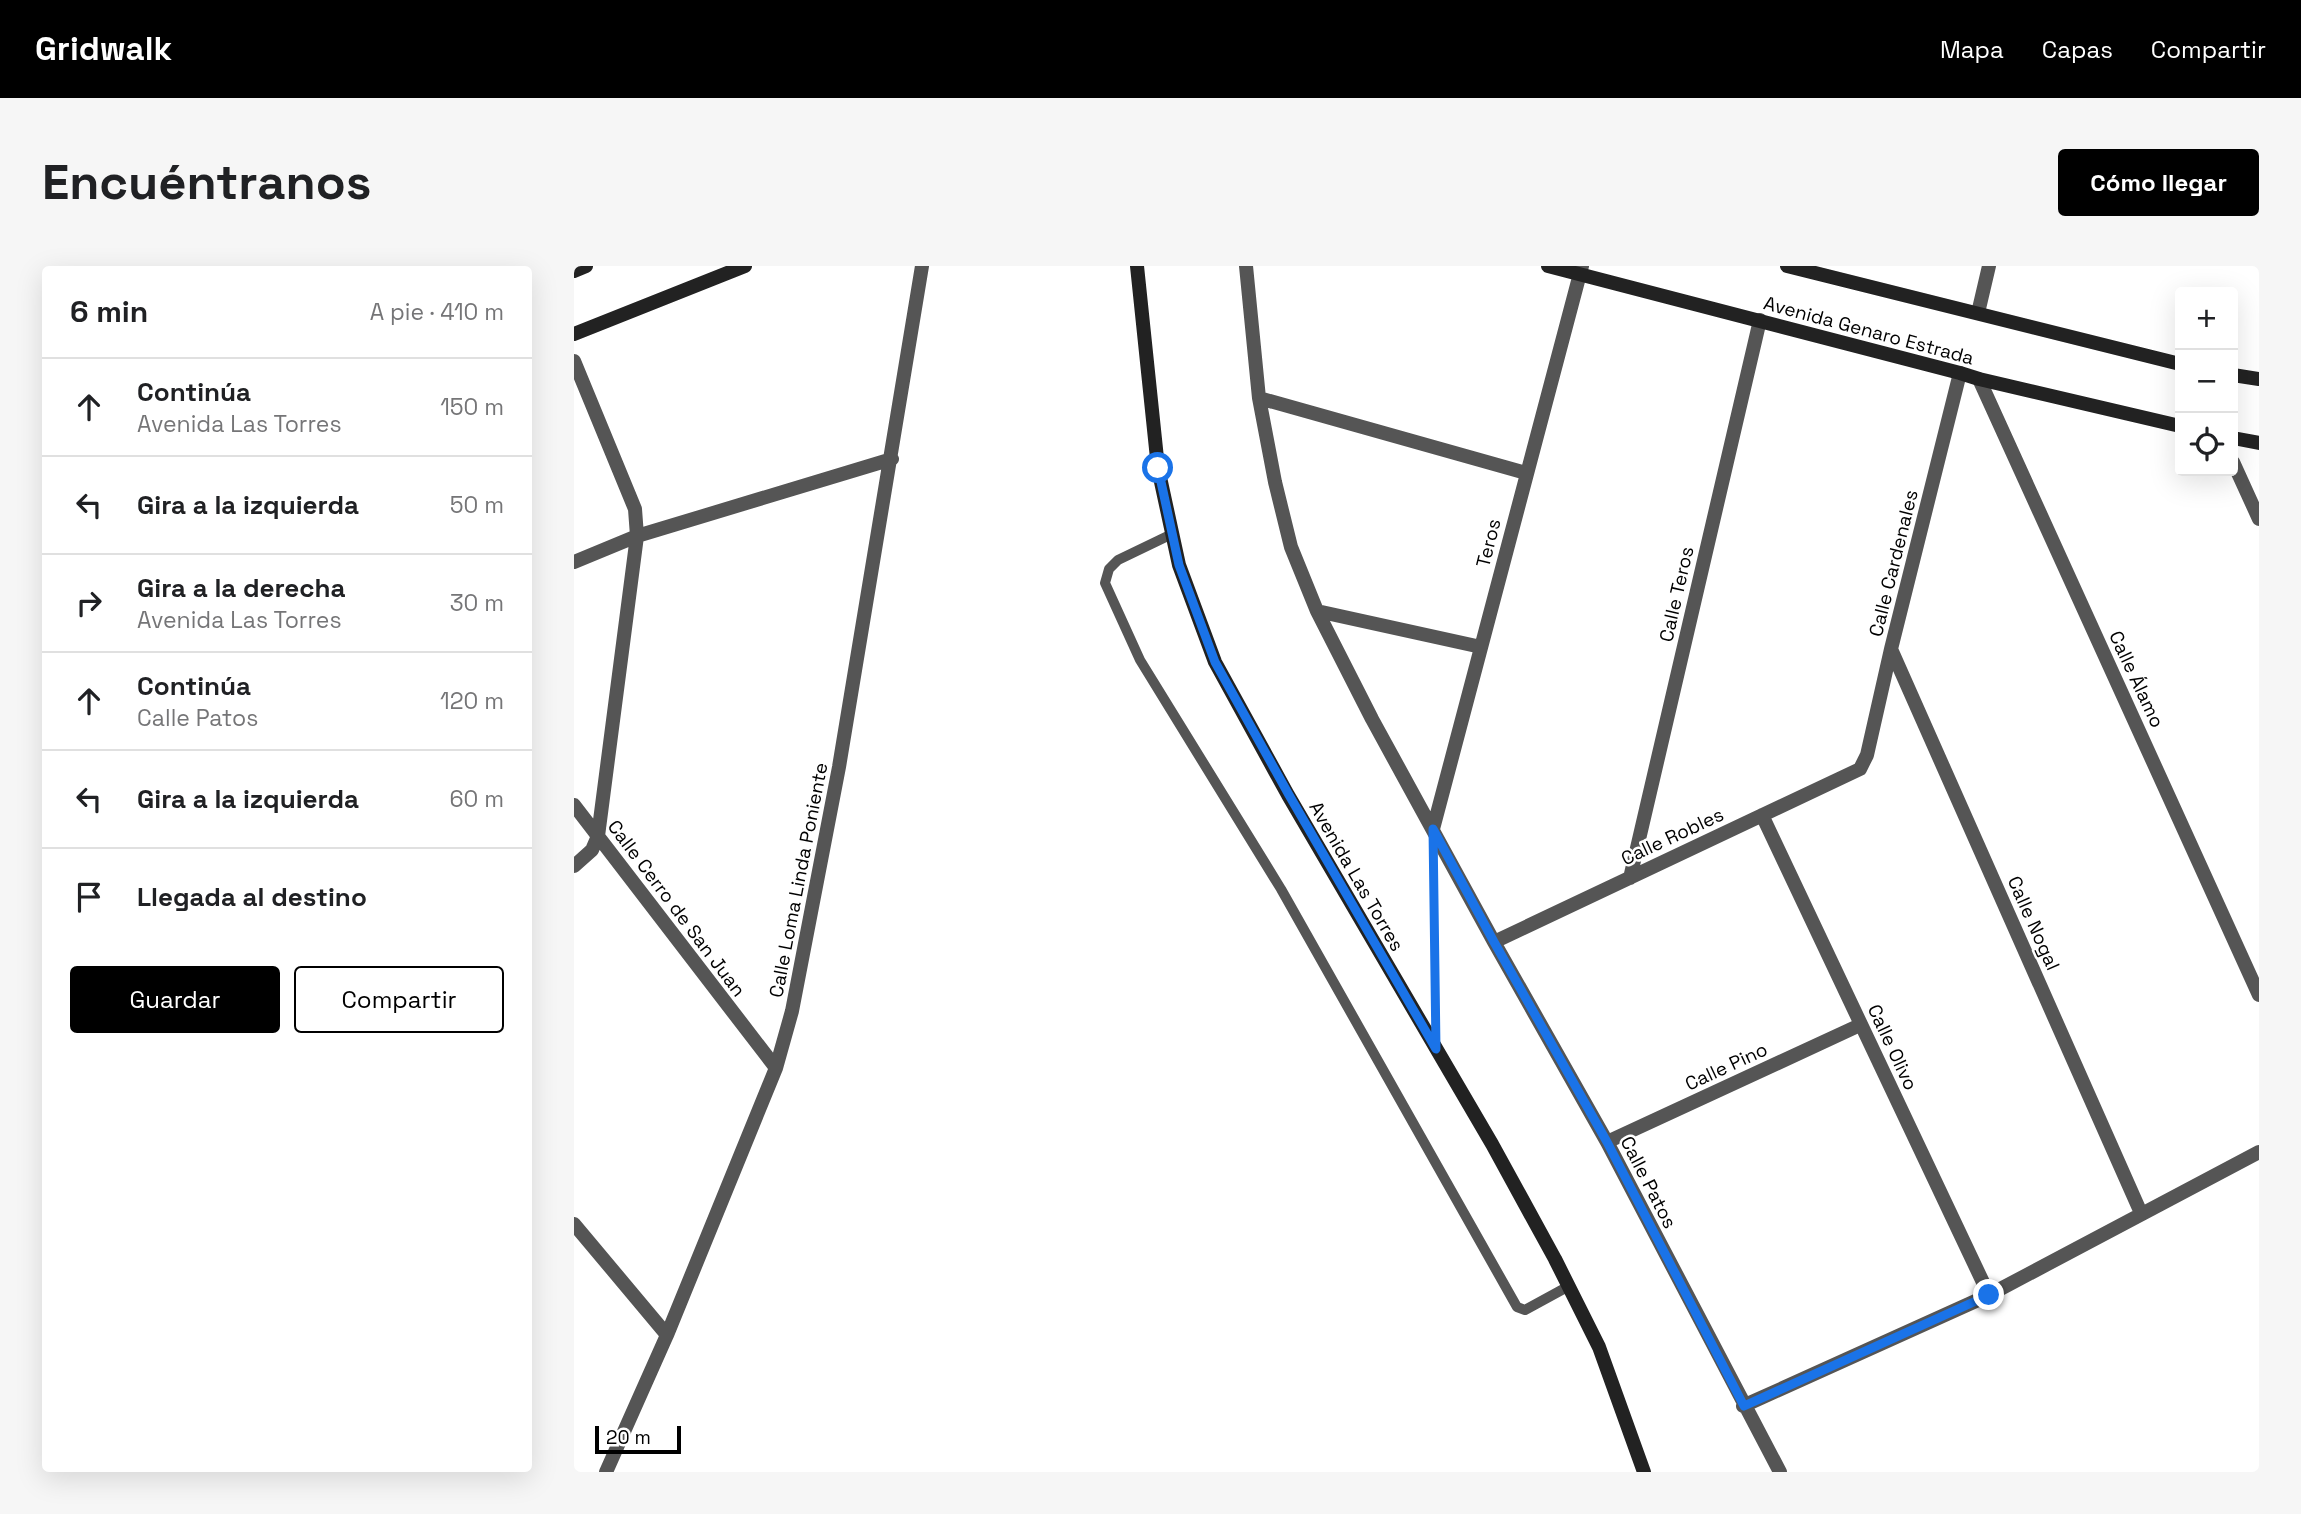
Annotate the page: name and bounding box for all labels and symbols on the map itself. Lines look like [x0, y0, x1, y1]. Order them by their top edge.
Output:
street label: Avenida Genaro Estrada [1761, 290, 1977, 371]
route start [1142, 452, 1173, 483]
street label: Calle Cardenales [1863, 487, 1924, 639]
street label: Teros [1470, 516, 1507, 570]
street label: Calle Teros [1653, 544, 1700, 644]
street label: Calle Álamo [2103, 627, 2170, 732]
street label: Calle Loma Linda Poniente [763, 760, 834, 1000]
street label: Avenida Las Torres [1303, 797, 1410, 956]
street label: Calle Robles [1617, 802, 1728, 871]
street label: Calle Cerro de San Juan [602, 815, 751, 1002]
street label: Calle Nogal [2002, 872, 2065, 974]
street label: Calle Olivo [1862, 1000, 1923, 1094]
street label: Calle Pino [1681, 1037, 1771, 1096]
street label: Calle Patos [1615, 1132, 1682, 1233]
route end [1973, 1279, 2004, 1310]
scale bar [595, 1423, 681, 1455]

